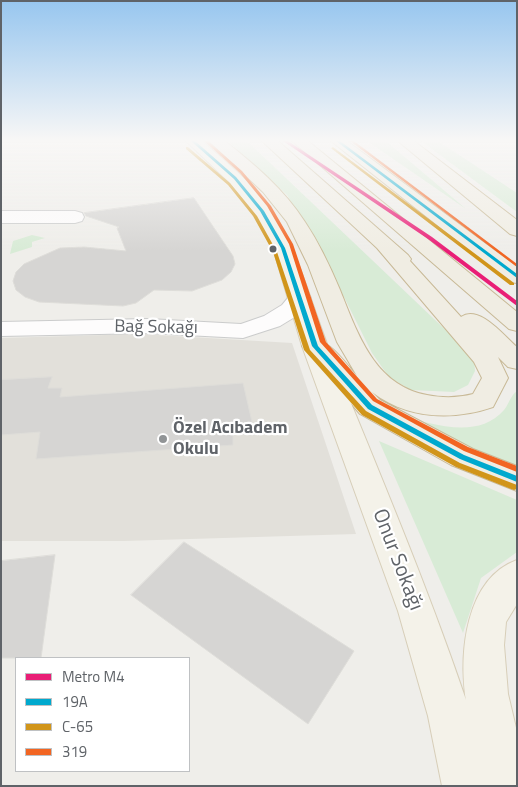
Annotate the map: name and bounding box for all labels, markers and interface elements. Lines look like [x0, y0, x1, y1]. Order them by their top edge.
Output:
unlabelled marker [268, 244, 278, 254]
street label: Bağ Sokağı [114, 316, 198, 340]
place label: Özel Acıbadem Okulu [173, 418, 287, 460]
marker: Özel Acıbadem Okulu [157, 433, 169, 445]
street label: Onur Sokağı [366, 506, 428, 614]
legend [15, 657, 190, 772]
text: Metro M4 [62, 665, 125, 688]
text: 19A [62, 690, 88, 713]
text: C-65 [62, 715, 93, 738]
text: 319 [62, 740, 87, 763]

